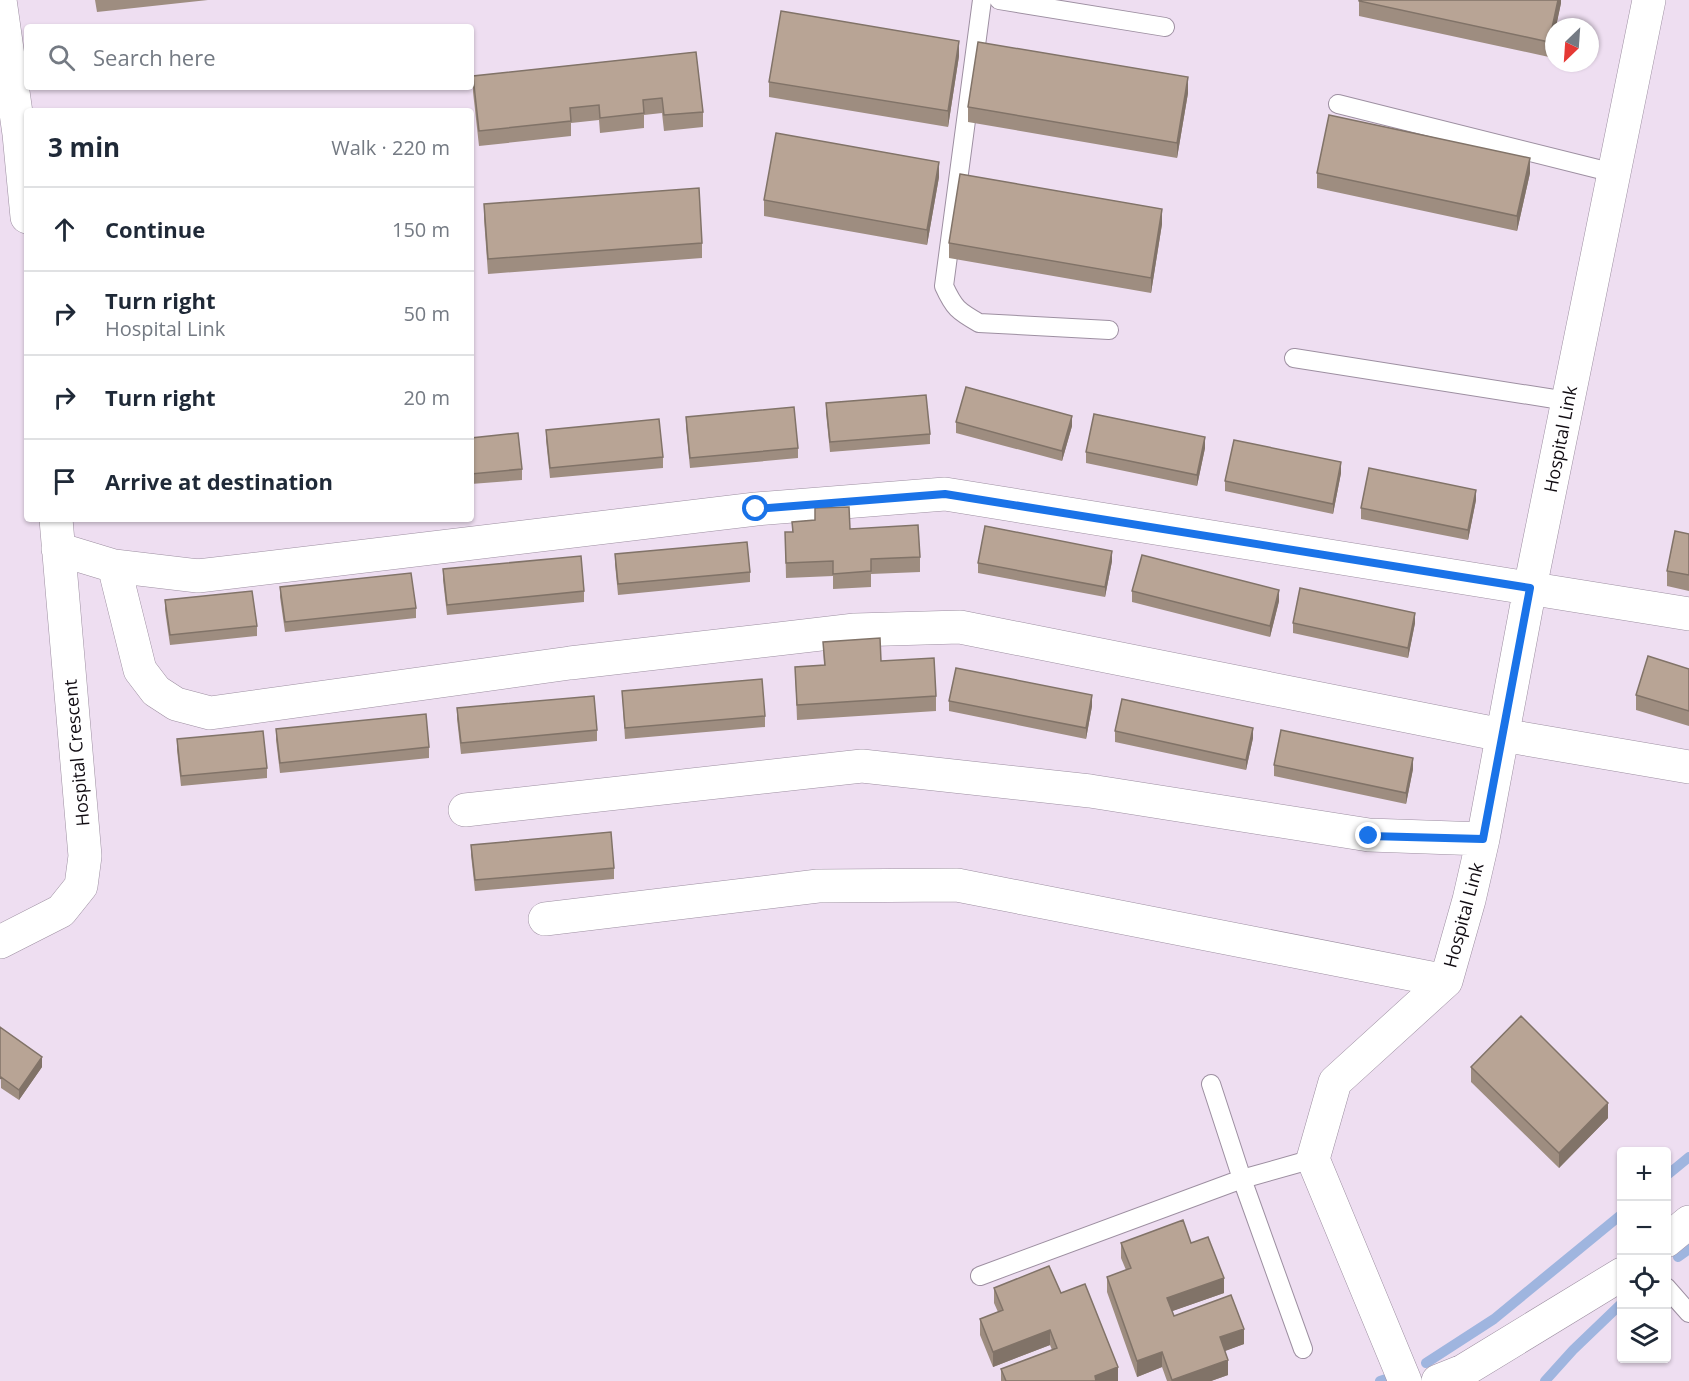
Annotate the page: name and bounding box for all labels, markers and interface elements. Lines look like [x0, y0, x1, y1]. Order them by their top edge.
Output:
north arrow [1545, 18, 1599, 72]
search box [24, 24, 474, 90]
icon: search [45, 41, 78, 74]
text: Search here [93, 42, 216, 72]
text: 3 min [48, 129, 120, 165]
text: Walk · 220 m [331, 134, 450, 161]
icon: ahead [48, 213, 81, 246]
text: Continue [105, 214, 205, 244]
text: 150 m [392, 216, 450, 243]
text: Turn right [105, 285, 216, 315]
icon: right [48, 297, 81, 330]
text: 50 m [403, 300, 450, 327]
text: Hospital Link [105, 315, 225, 342]
icon: right [48, 381, 81, 414]
text: Turn right [105, 382, 216, 412]
street label: Hospital Link [1538, 383, 1582, 494]
text: 20 m [403, 384, 450, 411]
icon: arrive [48, 465, 81, 498]
text: Arrive at destination [105, 466, 333, 496]
route start [742, 495, 768, 521]
street label: Hospital Crescent [58, 679, 94, 827]
route end [1355, 822, 1381, 848]
street label: Hospital Link [1437, 859, 1489, 970]
map controls [1617, 1147, 1671, 1363]
button: + [1617, 1147, 1671, 1201]
button: − [1617, 1201, 1671, 1255]
button: locate [1617, 1255, 1671, 1309]
button: layers [1617, 1309, 1671, 1363]

